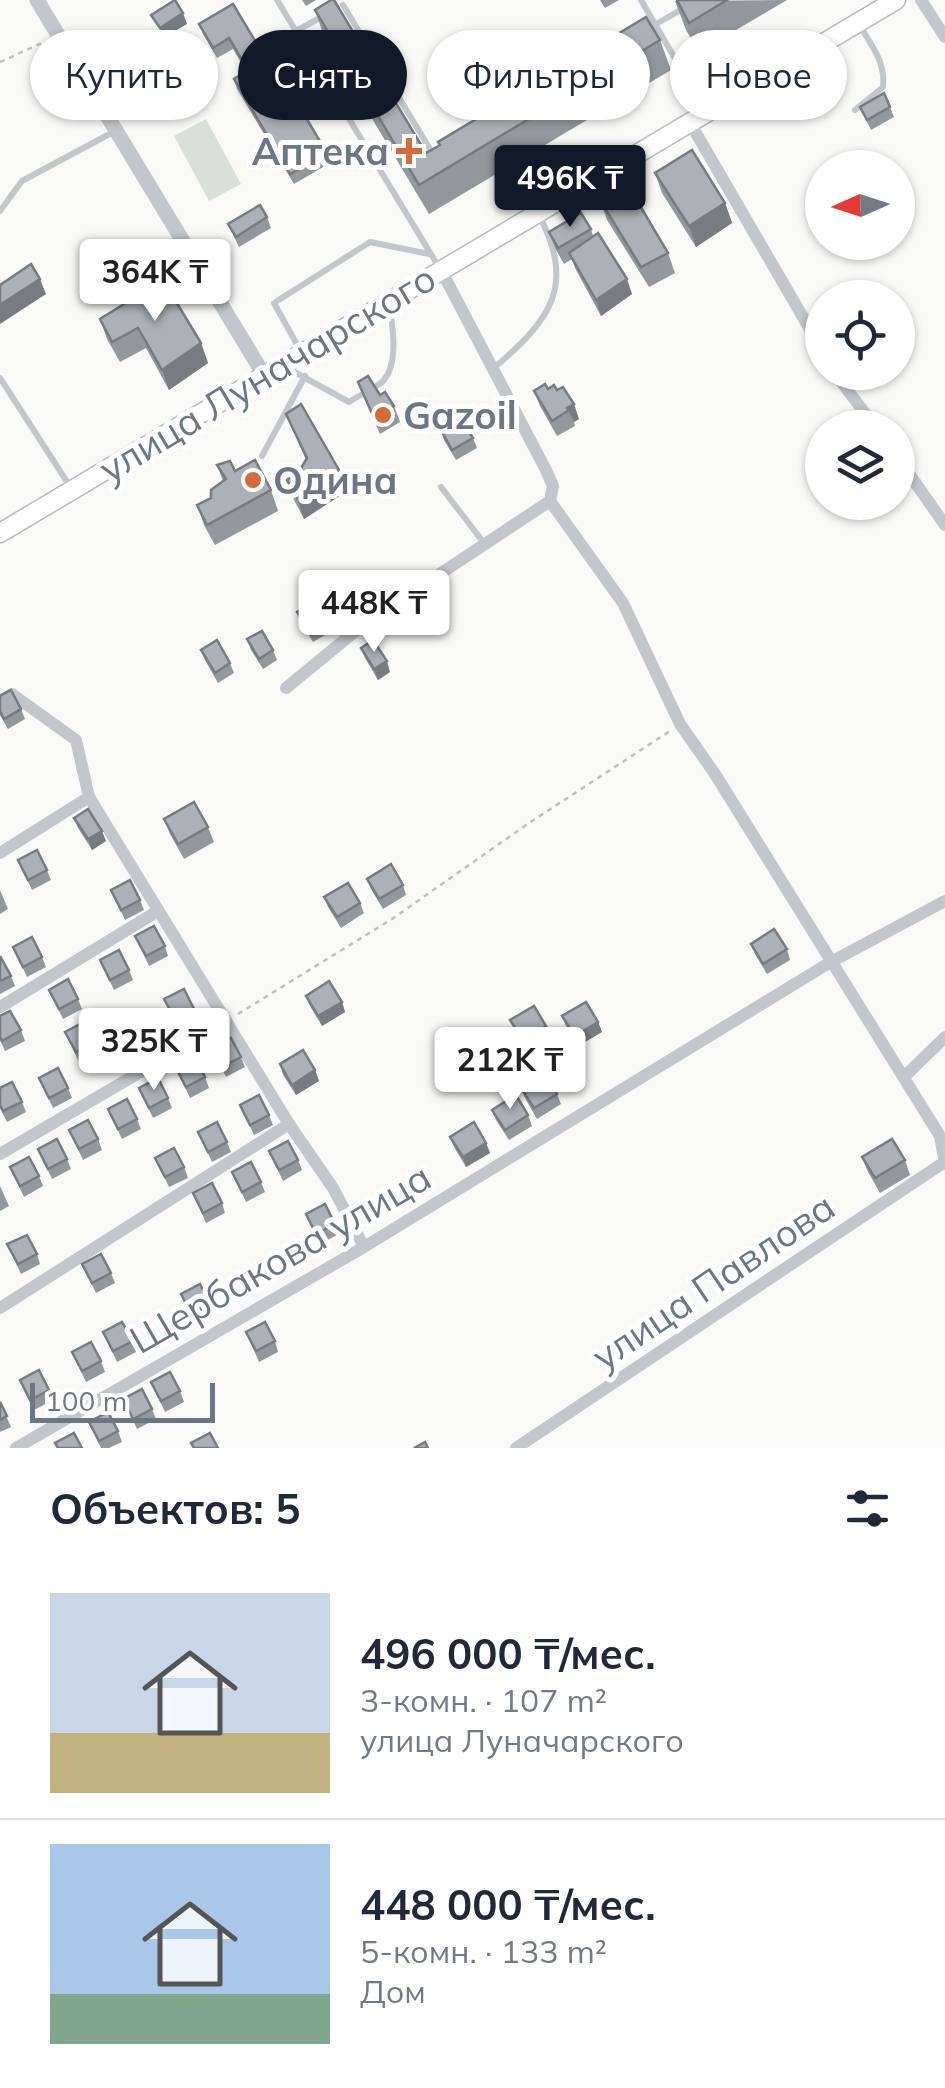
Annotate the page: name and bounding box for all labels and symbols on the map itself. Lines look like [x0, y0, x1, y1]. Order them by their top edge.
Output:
place label: Аптека [252, 127, 389, 175]
marker: Аптека [398, 140, 420, 162]
pin: 496K ₸ [489, 145, 651, 230]
north arrow [805, 150, 915, 260]
pin: 364K ₸ [74, 239, 236, 324]
street label: улица Луначарского [90, 253, 444, 493]
place label: Gazoil [403, 391, 517, 439]
marker: Gazoil [372, 404, 394, 426]
place label: Одина [273, 456, 398, 504]
marker: Одина [242, 469, 264, 491]
pin: 448K ₸ [293, 570, 455, 655]
pin: 325K ₸ [73, 1008, 235, 1093]
pin: 212K ₸ [429, 1027, 591, 1112]
street label: Щербакова улица [121, 1152, 439, 1364]
street label: улица Павлова [582, 1182, 844, 1380]
scale bar [30, 1378, 215, 1422]

